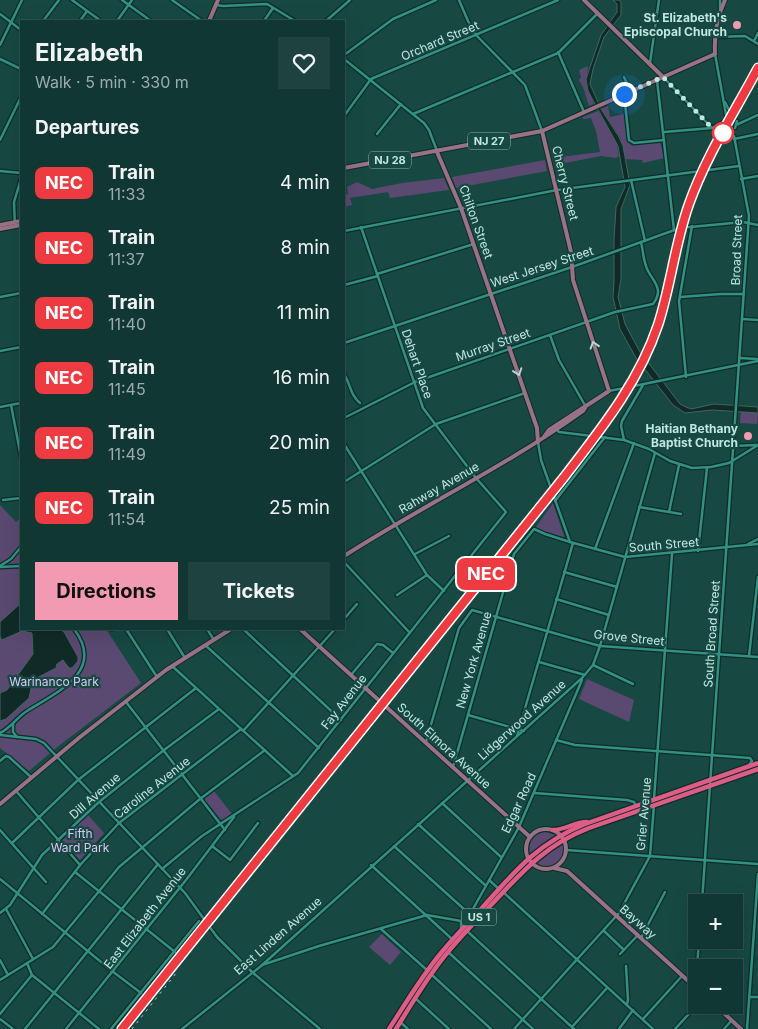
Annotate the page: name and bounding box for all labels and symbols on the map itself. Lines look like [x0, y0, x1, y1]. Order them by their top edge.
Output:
place label: St. Elizabeth's Episcopal Church [624, 10, 727, 39]
street label: Orchard Street [399, 17, 481, 64]
marker: St. Elizabeth's Episcopal Church [731, 19, 743, 31]
your location [612, 82, 637, 107]
unlabelled marker [712, 122, 734, 144]
road number: NJ 27 [468, 132, 510, 150]
street label: Cherry Street [549, 144, 582, 222]
road number: NJ 28 [369, 152, 411, 168]
street label: Chilton Street [456, 183, 497, 261]
street label: Broad Street [728, 214, 745, 286]
street label: West Jersey Street [489, 243, 595, 290]
street label: Murray Street [454, 325, 532, 364]
street label: Dehart Place [399, 327, 436, 401]
one-way arrow [589, 341, 599, 350]
one-way arrow [512, 367, 522, 376]
place label: Haitian Bethany Baptist Church [645, 421, 739, 450]
marker: Haitian Bethany Baptist Church [742, 430, 754, 442]
street label: Rahway Avenue [396, 459, 482, 517]
street label: South Street [628, 534, 700, 555]
line badge: NEC [457, 558, 515, 590]
street label: South Broad Street [700, 580, 723, 688]
street label: New York Avenue [452, 610, 495, 710]
street label: Grove Street [593, 626, 665, 649]
street label: Fay Avenue [317, 671, 370, 732]
park label: Warinanco Park [9, 674, 99, 689]
street label: Lidgerwood Avenue [475, 676, 569, 763]
street label: South Elmora Avenue [394, 700, 494, 792]
street label: Caroline Avenue [111, 753, 193, 822]
street label: Dill Avenue [66, 769, 123, 822]
street label: Edgar Road [498, 770, 539, 836]
street label: Grier Avenue [633, 777, 654, 851]
park label: Fifth Ward Park [51, 826, 110, 855]
street label: East Elizabeth Avenue [100, 864, 189, 972]
street label: East Linden Avenue [231, 893, 325, 978]
street label: Bayway [617, 901, 660, 942]
road number: US 1 [462, 909, 496, 926]

